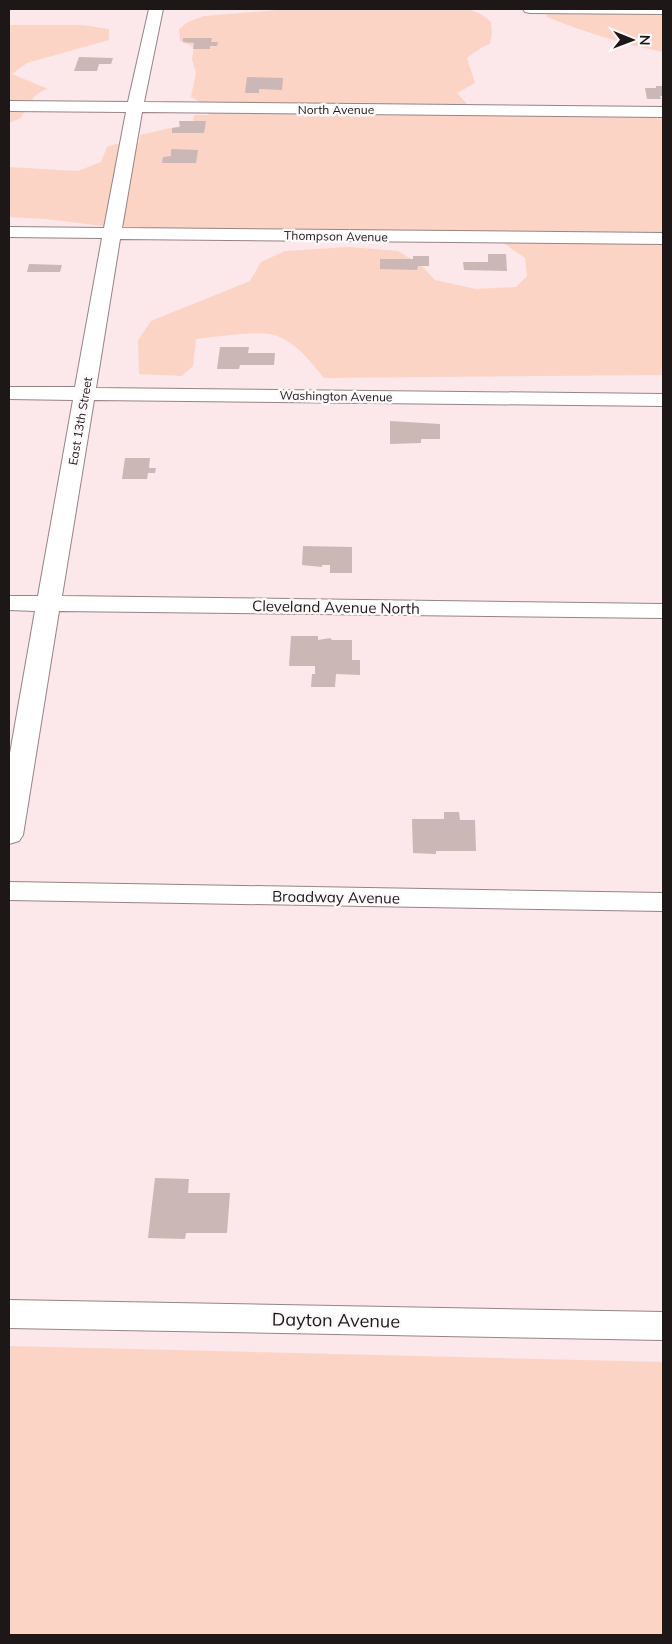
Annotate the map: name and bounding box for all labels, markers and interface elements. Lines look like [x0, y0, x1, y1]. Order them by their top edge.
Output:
north arrow [607, 15, 657, 65]
text: N [636, 35, 654, 46]
street label: North Avenue [298, 102, 374, 117]
street label: Thompson Avenue [284, 228, 388, 244]
street label: East 13th Street [65, 376, 95, 466]
street label: Washington Avenue [279, 388, 393, 404]
street label: Cleveland Avenue North [252, 596, 420, 618]
street label: Broadway Avenue [272, 886, 400, 908]
street label: Dayton Avenue [272, 1307, 400, 1333]

